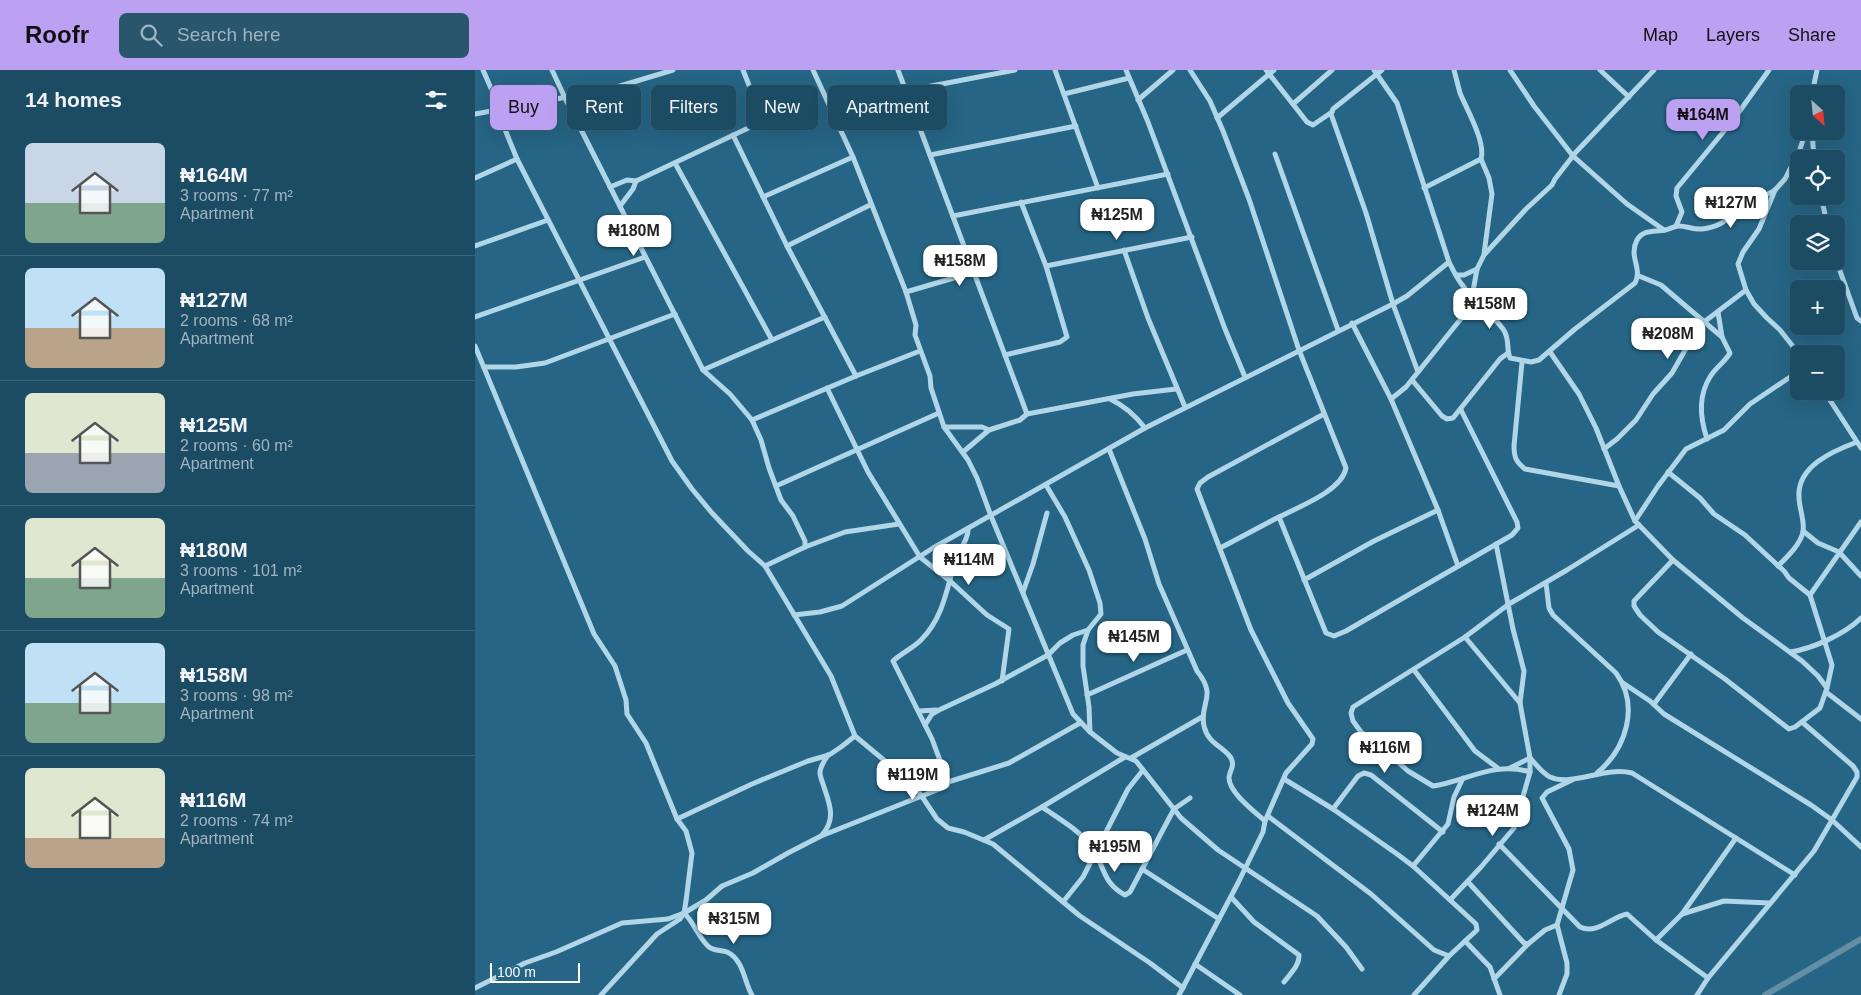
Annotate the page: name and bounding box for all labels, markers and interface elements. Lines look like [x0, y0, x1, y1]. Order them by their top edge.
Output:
search box [119, 13, 469, 58]
text: Roofr [25, 21, 89, 48]
icon: search [137, 21, 165, 49]
text: Search here [177, 24, 281, 45]
text: Map [1643, 25, 1678, 45]
text: Layers [1706, 25, 1760, 45]
text: Share [1788, 25, 1836, 45]
chip: Buy [490, 85, 557, 130]
chip: Rent [567, 85, 641, 130]
chip: Filters [651, 85, 736, 130]
chip: New [746, 85, 818, 130]
chip: Apartment [828, 85, 947, 130]
north arrow [1790, 85, 1845, 140]
map controls [1790, 85, 1845, 400]
icon: filters [422, 86, 450, 114]
text: 14 homes [25, 88, 122, 111]
pin: ₦164M [1668, 98, 1738, 141]
text: ₦164M [1677, 106, 1729, 123]
button: locate [1790, 150, 1845, 205]
icon: home [65, 163, 125, 223]
text: ₦164M [180, 163, 248, 186]
pin: ₦127M [1696, 186, 1766, 229]
text: 3 rooms · 77 m² [180, 187, 293, 204]
text: ₦127M [1705, 194, 1757, 211]
pin: ₦125M [1082, 198, 1152, 241]
text: Apartment [180, 205, 254, 222]
text: ₦125M [1091, 206, 1143, 223]
pin: ₦180M [599, 214, 669, 257]
button: layers [1790, 215, 1845, 270]
text: ₦180M [608, 222, 660, 239]
pin: ₦158M [925, 244, 995, 287]
text: ₦158M [934, 252, 986, 269]
button: + [1790, 280, 1845, 335]
icon: home [65, 288, 125, 348]
text: ₦127M [180, 288, 248, 311]
pin: ₦158M [1455, 288, 1525, 330]
text: ₦158M [1464, 295, 1516, 312]
text: 2 rooms · 68 m² [180, 312, 293, 329]
pin: ₦208M [1633, 318, 1703, 360]
text: ₦208M [1642, 325, 1694, 342]
text: Apartment [180, 330, 254, 347]
button: − [1790, 345, 1845, 400]
icon: home [65, 413, 125, 473]
text: ₦125M [180, 413, 248, 436]
text: 2 rooms · 60 m² [180, 437, 293, 454]
text: Apartment [180, 455, 254, 472]
icon: home [65, 538, 125, 598]
text: ₦180M [180, 538, 248, 561]
pin: ₦114M [934, 544, 1004, 586]
text: ₦114M [944, 551, 994, 568]
text: 3 rooms · 101 m² [180, 562, 302, 579]
text: Apartment [180, 580, 254, 597]
pin: ₦145M [1099, 620, 1169, 663]
text: ₦145M [1108, 628, 1160, 645]
icon: home [65, 663, 125, 723]
text: ₦158M [180, 663, 248, 686]
text: 3 rooms · 98 m² [180, 687, 293, 704]
text: Apartment [180, 705, 254, 722]
pin: ₦116M [1350, 732, 1420, 774]
text: ₦116M [1360, 739, 1410, 756]
pin: ₦119M [878, 758, 948, 801]
text: ₦119M [888, 766, 938, 783]
icon: home [65, 788, 125, 848]
text: ₦116M [180, 788, 247, 811]
pin: ₦124M [1458, 794, 1528, 837]
text: ₦124M [1467, 802, 1519, 819]
text: 2 rooms · 74 m² [180, 812, 293, 829]
text: Apartment [180, 830, 254, 847]
pin: ₦195M [1080, 830, 1150, 873]
text: ₦195M [1089, 838, 1141, 855]
pin: ₦315M [699, 902, 769, 945]
text: ₦315M [708, 910, 760, 927]
scale bar [490, 960, 580, 983]
text: 100 m [497, 964, 536, 980]

